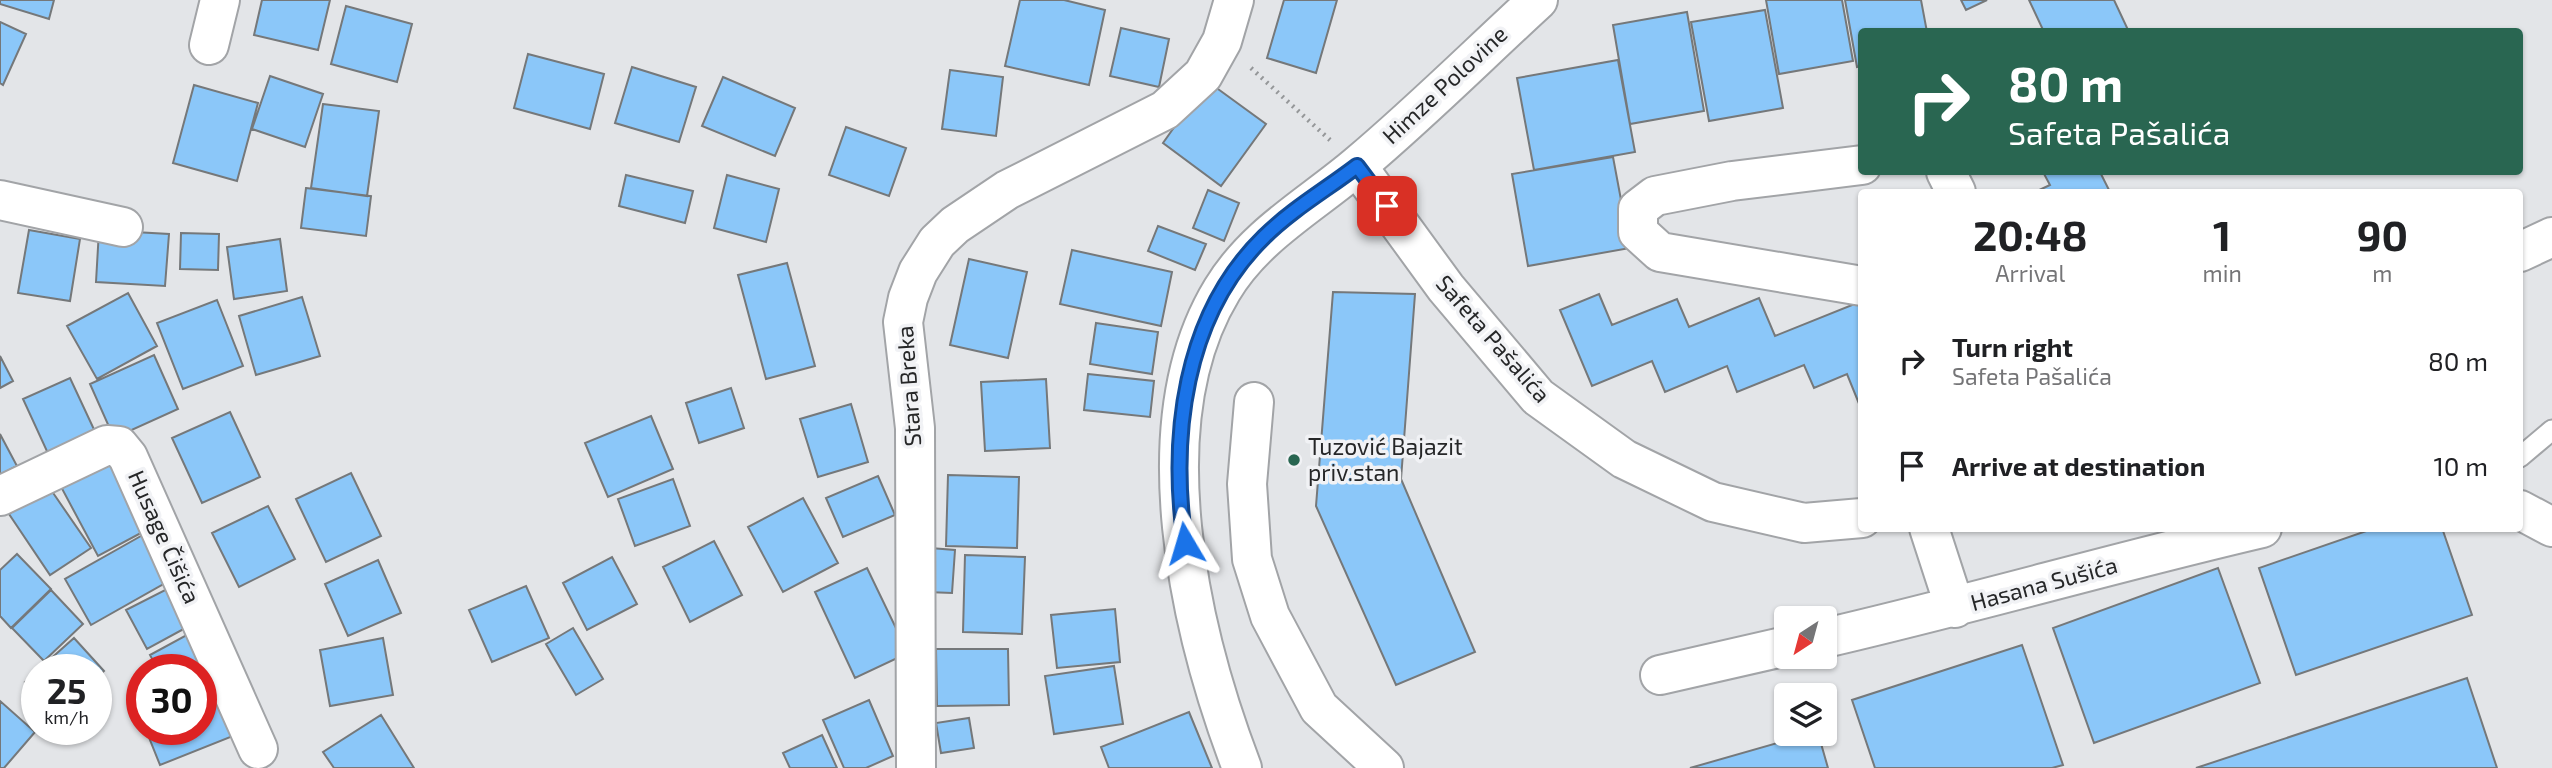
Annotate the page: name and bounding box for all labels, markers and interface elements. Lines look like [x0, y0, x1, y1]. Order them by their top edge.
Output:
street label: Himze Polovine [1376, 19, 1512, 149]
text: 80 m [2008, 53, 2123, 112]
icon: right [1893, 56, 1984, 147]
text: Safeta Pašalića [2008, 113, 2230, 151]
pin [1357, 176, 1417, 236]
icon: arrive [1368, 187, 1406, 225]
text: 20:48 [1973, 209, 2088, 259]
text: 1 [2213, 209, 2231, 259]
text: 90 [2357, 209, 2408, 259]
text: Arrival [1995, 259, 2065, 287]
text: min [2203, 259, 2242, 287]
text: m [2372, 259, 2392, 287]
street label: Safeta Pašalića [1431, 269, 1557, 408]
street label: Stara Breka [890, 325, 926, 447]
text: Turn right [1952, 331, 2073, 362]
icon: right [1893, 342, 1931, 380]
text: 80 m [2428, 345, 2488, 376]
text: Safeta Pašalića [1952, 362, 2112, 390]
place label: Tuzović Bajazit priv.stan [1308, 432, 1463, 486]
icon: arrive [1893, 447, 1931, 485]
text: Arrive at destination [1952, 450, 2205, 481]
text: 10 m [2433, 450, 2488, 481]
marker: Tuzović Bajazit priv.stan [1286, 452, 1302, 468]
street label: Husage Čišića [123, 466, 207, 608]
position arrow [1148, 506, 1222, 580]
street label: Hasana Sušića [1967, 550, 2120, 616]
north arrow [1774, 606, 1838, 668]
map controls [1774, 606, 1837, 746]
speed limit sign: 30 [126, 654, 217, 745]
text: 25 [47, 669, 86, 711]
button: layers [1774, 683, 1837, 746]
text: km/h [44, 706, 89, 728]

